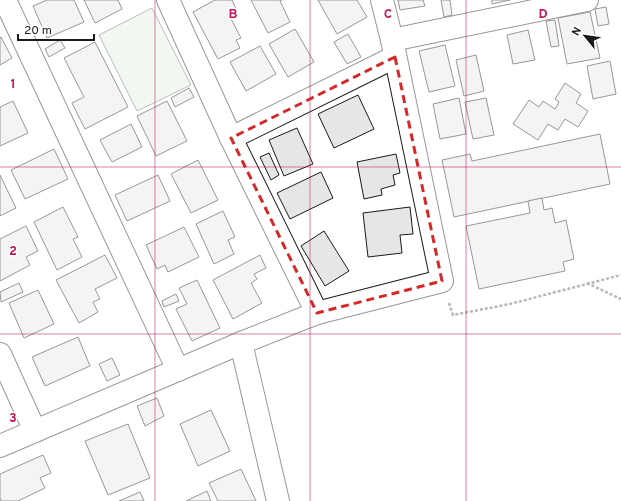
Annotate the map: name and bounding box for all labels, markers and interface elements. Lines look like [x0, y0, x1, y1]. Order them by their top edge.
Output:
text: B [229, 7, 238, 23]
text: C [384, 7, 392, 23]
text: D [538, 7, 548, 23]
scale bar [18, 16, 94, 42]
north arrow [565, 16, 605, 56]
text: 20 m [24, 23, 52, 39]
text: N [569, 25, 585, 38]
text: 1 [10, 77, 16, 93]
text: 2 [9, 244, 17, 260]
text: 3 [9, 411, 17, 427]

